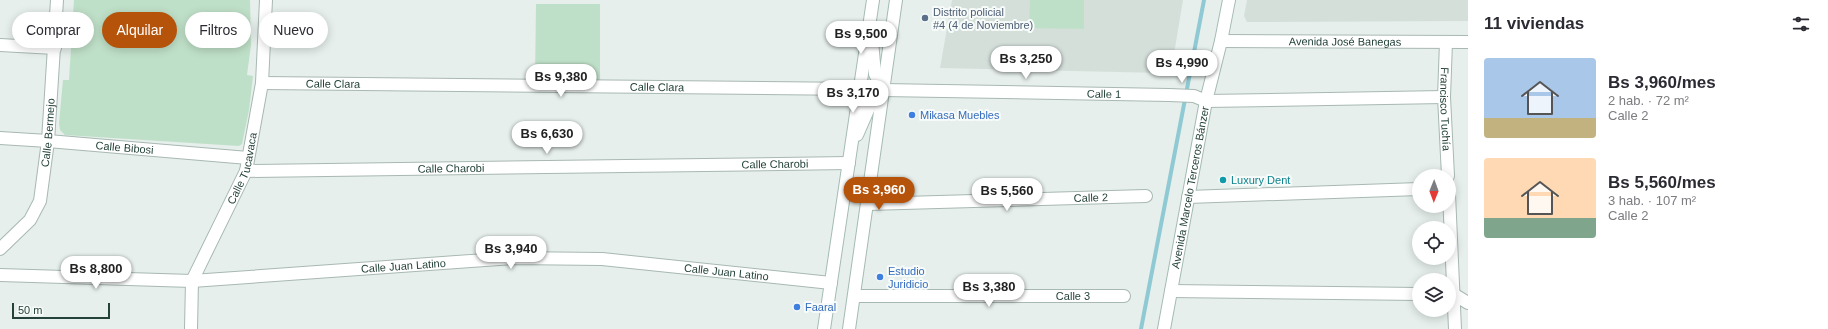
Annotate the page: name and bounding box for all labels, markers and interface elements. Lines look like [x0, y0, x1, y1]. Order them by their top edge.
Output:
place label: Distrito policial #4 (4 de Noviembre) [933, 6, 1033, 31]
chip: Comprar [12, 12, 94, 48]
chip: Alquilar [102, 12, 177, 48]
chip: Filtros [185, 12, 251, 48]
chip: Nuevo [259, 12, 328, 48]
marker: Distrito policial #4 (4 de Noviembre) [920, 13, 930, 23]
icon: filters [1790, 13, 1812, 35]
text: 11 viviendas [1484, 14, 1584, 33]
pin: Bs 9,500 [820, 21, 902, 55]
text: Bs 9,500 [835, 26, 887, 41]
street label: Avenida José Banegas [1289, 35, 1402, 48]
pin: Bs 3,250 [985, 46, 1067, 80]
pin: Bs 4,990 [1141, 50, 1223, 84]
text: Bs 3,250 [1000, 51, 1052, 66]
text: Bs 4,990 [1156, 55, 1208, 70]
pin: Bs 9,380 [520, 64, 602, 98]
street label: Francisco Tuchía [1438, 67, 1453, 152]
text: Bs 9,380 [535, 69, 587, 84]
text: Bs 3,960/mes [1608, 73, 1716, 92]
icon: home [1516, 74, 1564, 122]
street label: Calle Clara [306, 77, 361, 90]
pin: Bs 3,170 [812, 80, 894, 114]
street label: Calle Clara [630, 81, 685, 93]
text: Bs 3,170 [827, 85, 879, 100]
street label: Calle 1 [1087, 88, 1121, 100]
text: 2 hab. · 72 m² [1608, 93, 1689, 108]
street label: Calle Bermejo [39, 98, 57, 168]
street label: Avenida Marcelo Terceros Bánzer [1169, 105, 1211, 270]
text: Calle 2 [1608, 108, 1648, 123]
place label: Mikasa Muebles [920, 109, 1000, 121]
marker: Mikasa Muebles [907, 110, 917, 120]
pin: Bs 6,630 [506, 121, 588, 155]
text: Bs 6,630 [521, 126, 573, 141]
street label: Calle Tucavaca [225, 131, 259, 206]
street label: Calle Bibosi [95, 139, 154, 156]
street label: Calle Charobi [742, 158, 808, 170]
street label: Calle Charobi [418, 162, 484, 175]
north arrow [1412, 169, 1456, 213]
map controls [1412, 169, 1456, 317]
text: Bs 5,560/mes [1608, 173, 1716, 192]
place label: Luxury Dent [1231, 174, 1290, 186]
icon: home [1516, 174, 1564, 222]
marker: Luxury Dent [1218, 175, 1228, 185]
pin: Bs 3,960 [838, 177, 920, 211]
pin: Bs 5,560 [966, 178, 1048, 212]
text: Bs 3,960 [853, 182, 905, 197]
text: Bs 5,560 [981, 183, 1033, 198]
street label: Calle 2 [1074, 191, 1108, 204]
text: 3 hab. · 107 m² [1608, 193, 1696, 208]
text: Calle 2 [1608, 208, 1648, 223]
button: locate [1412, 221, 1456, 265]
pin: Bs 3,940 [470, 236, 552, 270]
text: Bs 3,940 [485, 241, 537, 256]
pin: Bs 8,800 [55, 256, 137, 290]
street label: Calle Juan Latino [360, 257, 446, 275]
text: Bs 8,800 [70, 261, 122, 276]
street label: Calle Juan Latino [683, 262, 769, 282]
place label: Estudio Juridicio [888, 265, 928, 290]
marker: Estudio Juridicio [875, 272, 885, 282]
button: layers [1412, 273, 1456, 317]
pin: Bs 3,380 [948, 274, 1030, 308]
text: Bs 3,380 [963, 279, 1015, 294]
street label: Calle 3 [1056, 290, 1090, 302]
scale bar [12, 301, 110, 320]
place label: Faaral [805, 301, 836, 313]
marker: Faaral [792, 302, 802, 312]
text: 50 m [18, 304, 42, 316]

